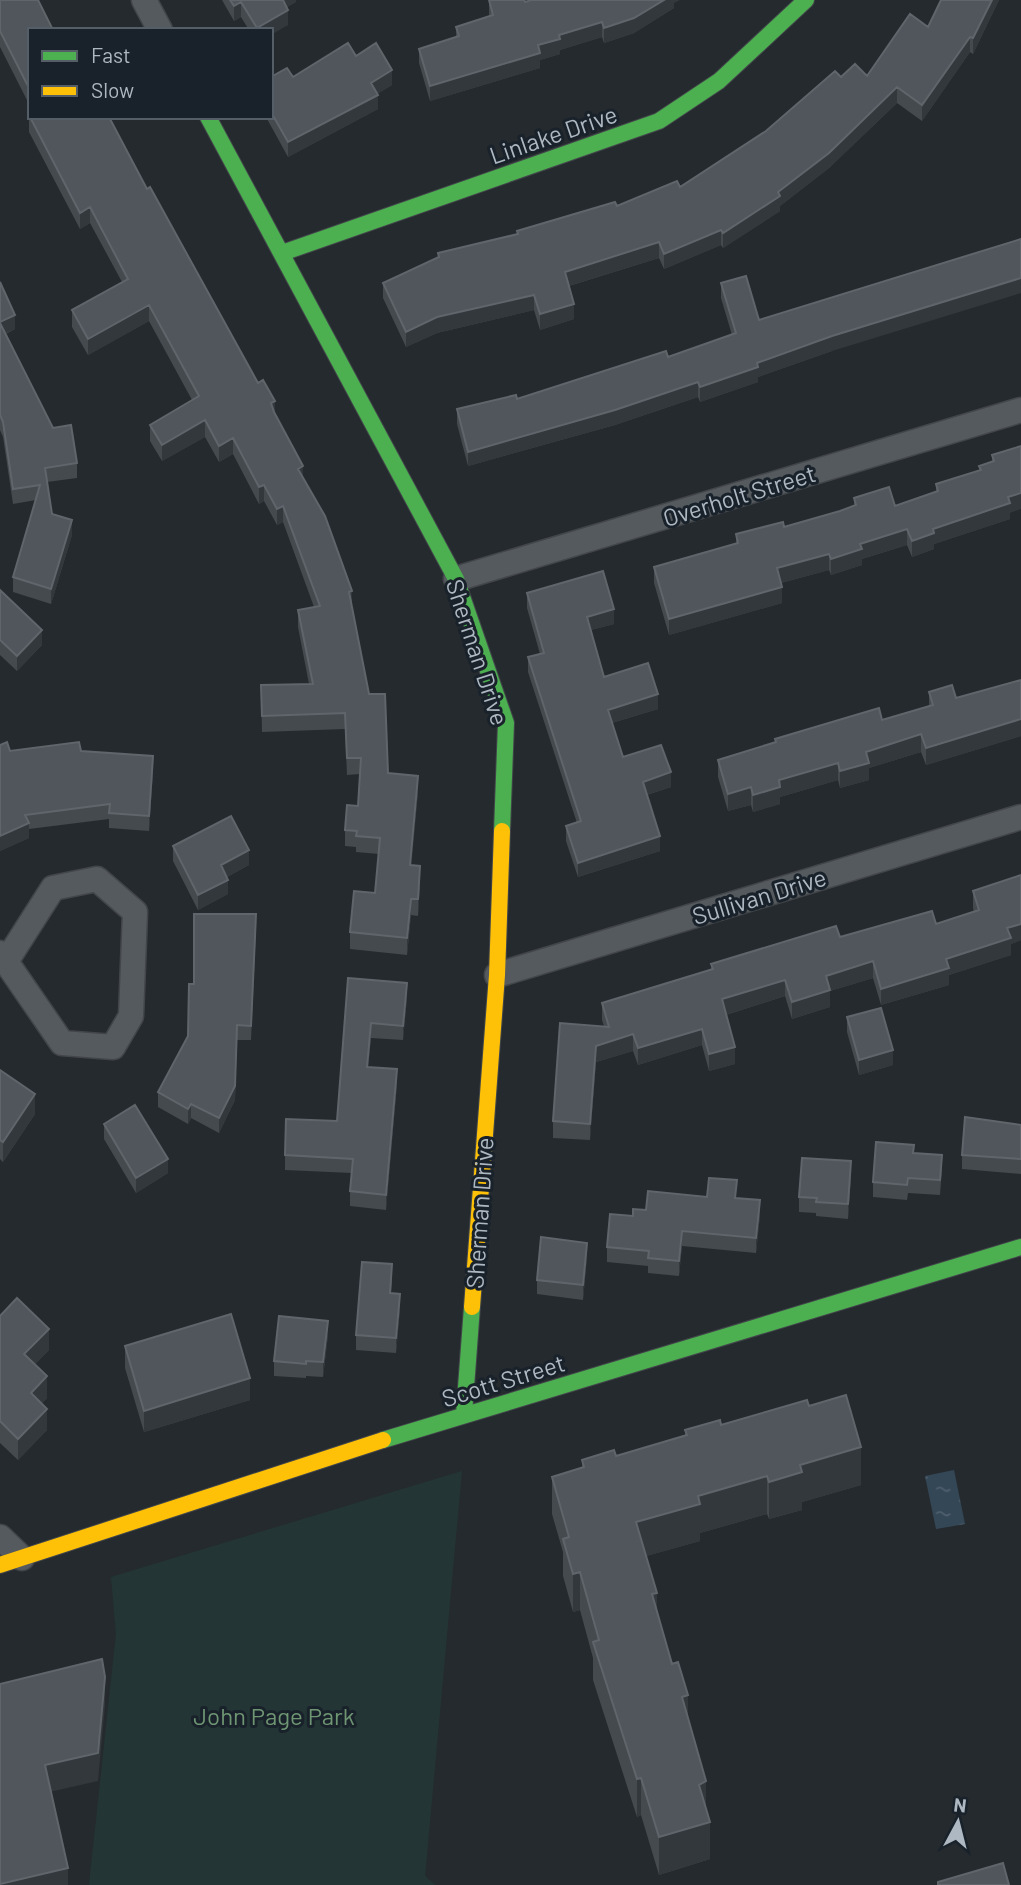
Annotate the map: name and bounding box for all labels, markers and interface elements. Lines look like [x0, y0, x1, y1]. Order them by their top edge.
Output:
legend [28, 28, 273, 119]
text: Fast [91, 42, 131, 67]
text: Slow [91, 77, 134, 102]
street label: Linlake Drive [485, 99, 621, 169]
street label: Overholt Street [659, 458, 819, 532]
street label: Sherman Drive [441, 575, 515, 729]
street label: Sullivan Drive [688, 862, 830, 930]
street label: Sherman Drive [459, 1136, 499, 1290]
street label: Scott Street [438, 1348, 568, 1412]
park label: John Page Park [193, 1701, 355, 1730]
north arrow [923, 1787, 993, 1857]
text: N [952, 1792, 968, 1817]

